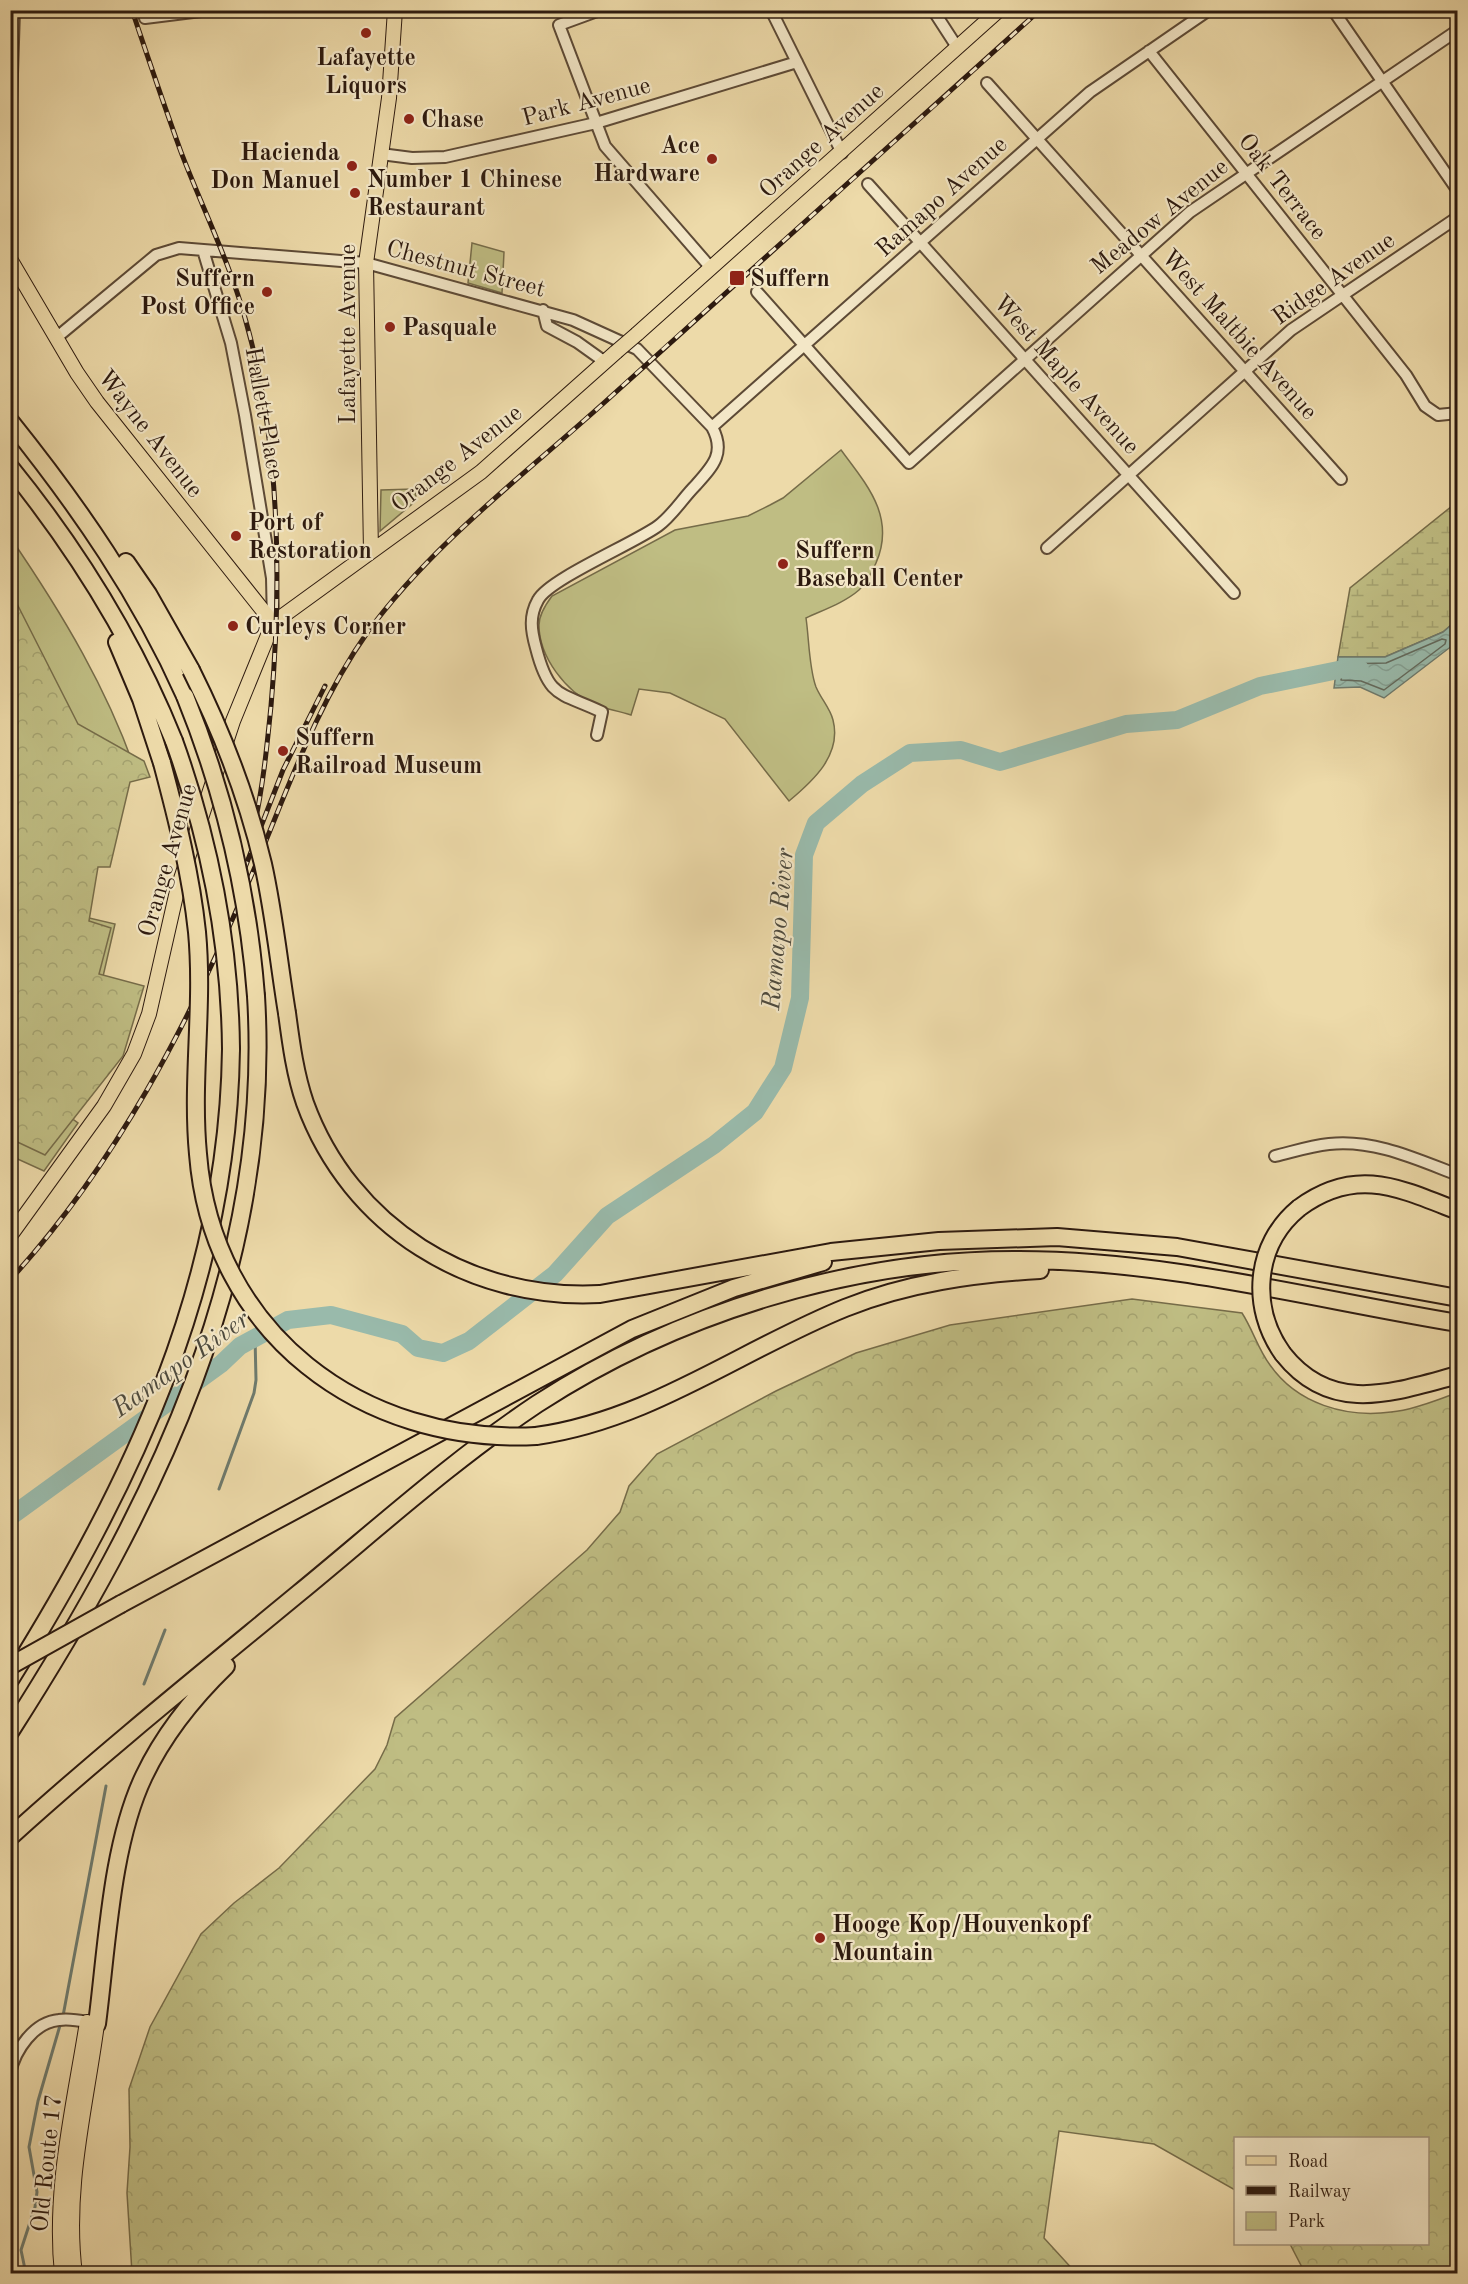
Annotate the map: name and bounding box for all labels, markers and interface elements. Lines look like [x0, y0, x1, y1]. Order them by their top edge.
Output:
marker: Lafayette Liquors [359, 26, 373, 40]
place label: Lafayette Liquors [316, 47, 416, 99]
street label: Park Avenue [519, 74, 654, 132]
street label: Orange Avenue [755, 80, 889, 203]
place label: Chase [421, 109, 484, 133]
marker: Chase [402, 112, 416, 126]
street label: Oak Terrace [1233, 130, 1330, 245]
street label: Ramapo Avenue [872, 133, 1013, 262]
place label: Ace Hardware [593, 135, 700, 187]
place label: Hacienda Don Manuel [210, 142, 340, 194]
marker: Ace Hardware [705, 152, 719, 166]
street label: Meadow Avenue [1087, 155, 1233, 280]
marker: Hacienda Don Manuel [345, 159, 359, 173]
place label: Number 1 Chinese Restaurant [367, 169, 562, 221]
marker: Number 1 Chinese Restaurant [348, 186, 362, 200]
street label: Ridge Avenue [1269, 229, 1400, 331]
street label: Chestnut Street [383, 237, 548, 303]
street label: Lafayette Avenue [337, 244, 361, 424]
street label: West Maltbie Avenue [1156, 246, 1321, 425]
place label: Suffern Post Office [140, 268, 255, 320]
place label: Suffern [750, 268, 830, 292]
marker: Suffern [728, 269, 746, 287]
marker: Suffern Post Office [260, 285, 274, 299]
street label: West Maple Avenue [988, 291, 1143, 459]
place label: Pasquale [402, 317, 497, 341]
marker: Pasquale [383, 320, 397, 334]
street label: Hallett Place [240, 345, 287, 482]
street label: Wayne Avenue [92, 366, 207, 503]
street label: Orange Avenue [387, 401, 527, 518]
place label: Port of Restoration [248, 512, 372, 564]
marker: Port of Restoration [229, 529, 243, 543]
place label: Suffern Baseball Center [795, 540, 963, 592]
marker: Suffern Baseball Center [776, 557, 790, 571]
place label: Curleys Corner [245, 616, 406, 640]
marker: Curleys Corner [226, 619, 240, 633]
place label: Suffern Railroad Museum [295, 727, 482, 779]
marker: Suffern Railroad Museum [276, 744, 290, 758]
street label: Orange Avenue [136, 781, 202, 940]
water label: Ramapo River [759, 846, 799, 1012]
water label: Ramapo River [107, 1306, 255, 1423]
place label: Hooge Kop/Houvenkopf Mountain [832, 1914, 1091, 1966]
marker: Hooge Kop/Houvenkopf Mountain [813, 1931, 827, 1945]
street label: Old Route 17 [29, 2093, 67, 2233]
legend [1234, 2137, 1429, 2245]
text: Road [1288, 2153, 1328, 2171]
text: Railway [1288, 2183, 1351, 2201]
text: Park [1288, 2213, 1325, 2231]

